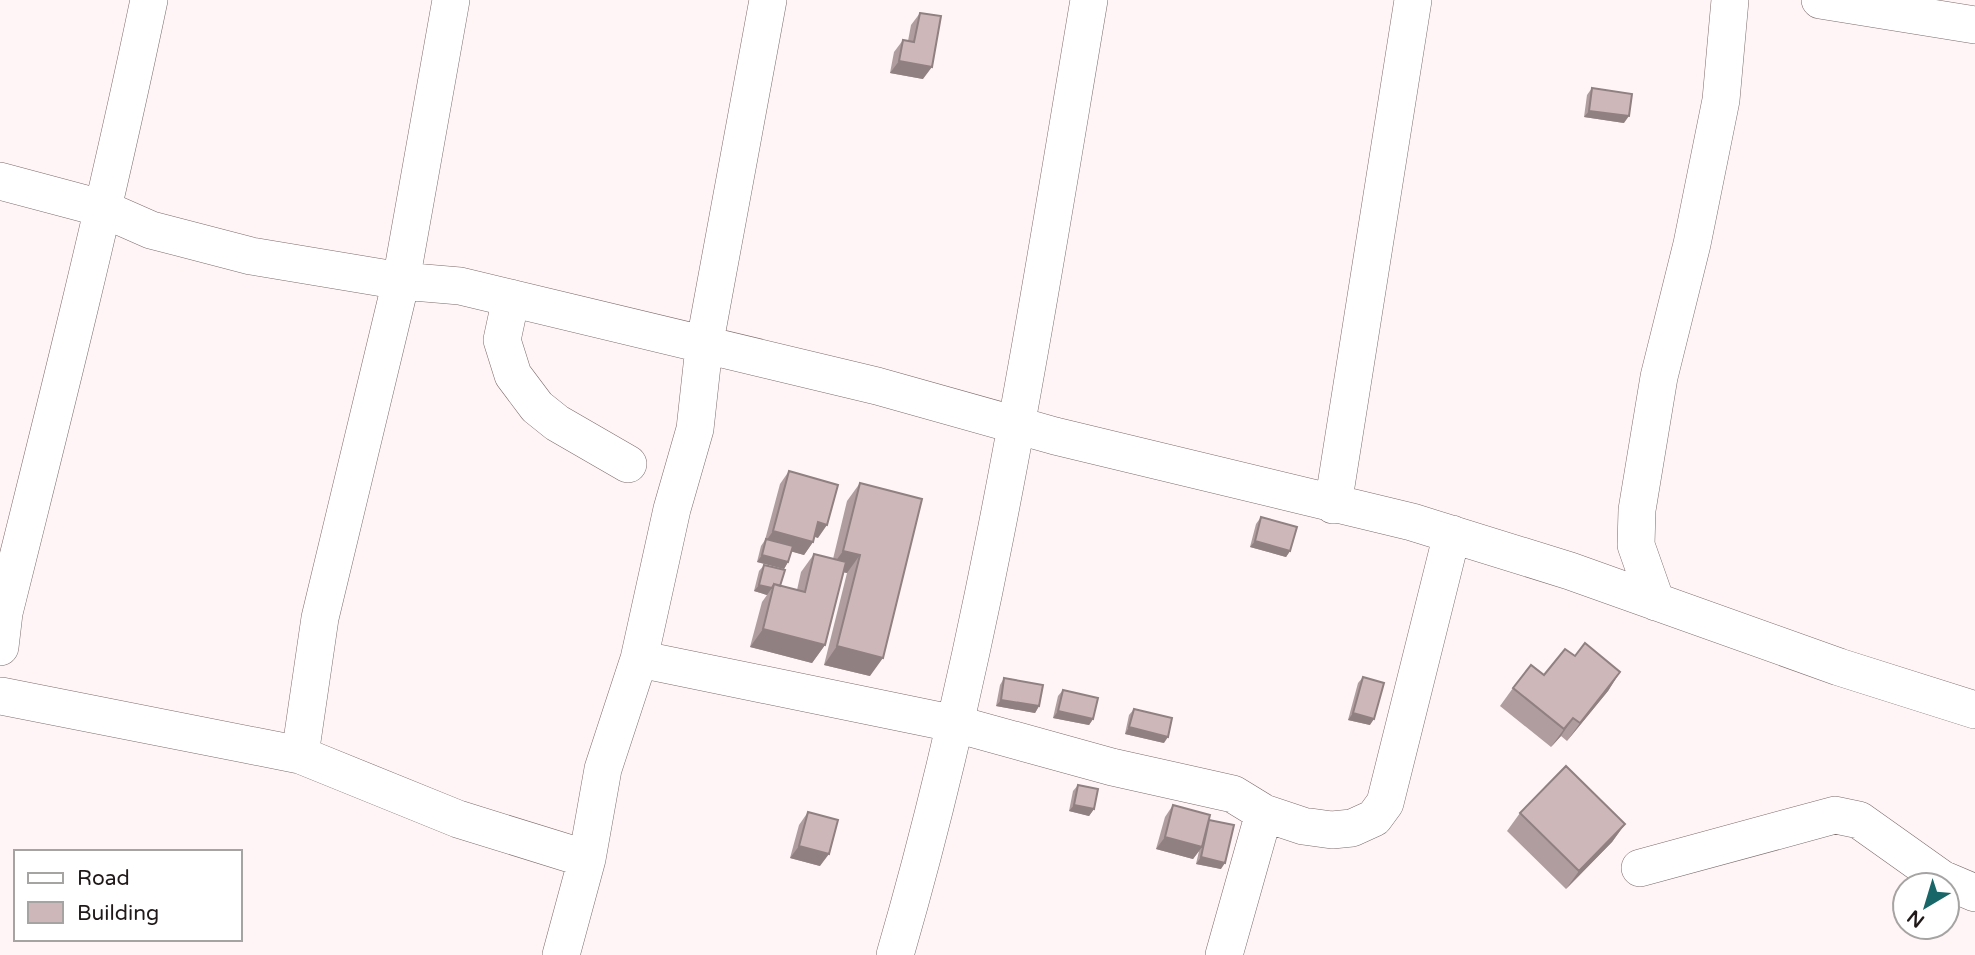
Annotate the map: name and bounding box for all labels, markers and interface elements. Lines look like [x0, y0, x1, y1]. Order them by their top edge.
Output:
legend [14, 850, 242, 941]
text: Road [77, 866, 130, 891]
north arrow [1891, 871, 1961, 941]
text: Building [77, 901, 159, 926]
text: N [1903, 905, 1929, 932]

